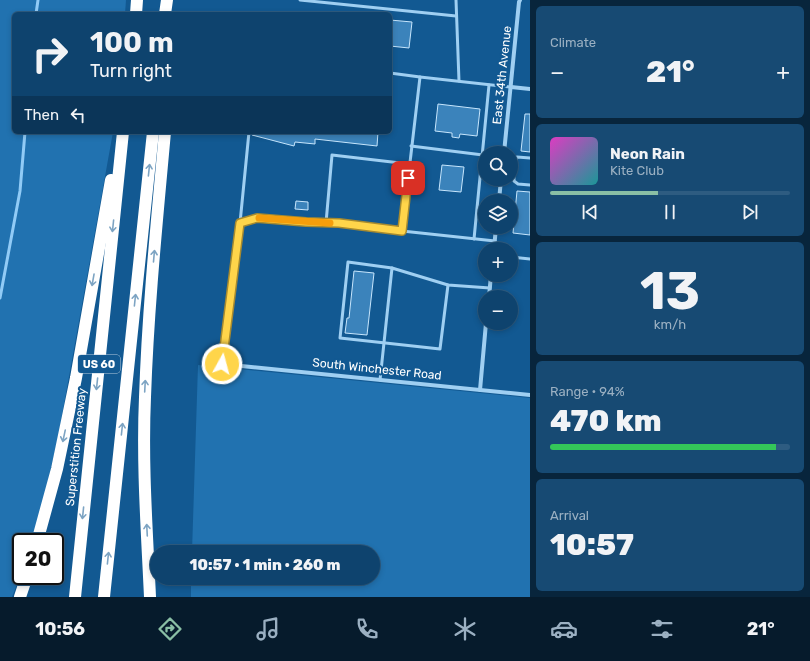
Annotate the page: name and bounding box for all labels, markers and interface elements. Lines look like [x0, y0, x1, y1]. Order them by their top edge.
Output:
street label: East 34th Avenue [490, 25, 514, 125]
text: 100 m [90, 26, 174, 59]
icon: right [24, 28, 76, 80]
text: Climate [550, 35, 596, 50]
text: 21° [646, 54, 695, 90]
text: − [550, 59, 564, 86]
text: + [776, 59, 790, 86]
text: Turn right [90, 60, 172, 82]
icon: left [67, 104, 89, 126]
text: Then [24, 106, 59, 124]
text: Neon Rain [610, 145, 685, 163]
map controls [478, 146, 518, 330]
button: search [478, 146, 518, 186]
pin [391, 161, 425, 195]
text: Kite Club [610, 163, 664, 178]
one-way arrow [145, 164, 153, 177]
icon: arrive [397, 167, 419, 189]
button: layers [478, 194, 518, 234]
icon: previous [579, 201, 601, 223]
icon: pause [659, 201, 681, 223]
icon: next [739, 201, 761, 223]
one-way arrow [110, 220, 117, 233]
button: + [478, 242, 518, 282]
one-way arrow [151, 250, 158, 263]
text: 13 [640, 260, 700, 322]
one-way arrow [89, 274, 97, 287]
button: − [478, 290, 518, 330]
one-way arrow [132, 294, 139, 307]
text: km/h [654, 317, 686, 332]
position arrow [201, 343, 243, 385]
road number: US 60 [78, 355, 120, 373]
street label: South Winchester Road [312, 355, 442, 383]
one-way arrow [93, 377, 101, 390]
one-way arrow [142, 380, 149, 393]
text: Range · 94% [550, 384, 625, 399]
street label: Superstition Freeway [63, 387, 89, 507]
text: 470 km [550, 403, 662, 439]
one-way arrow [118, 423, 126, 436]
one-way arrow [59, 429, 67, 442]
one-way arrow [80, 506, 87, 519]
text: Arrival [550, 508, 589, 523]
one-way arrow [143, 524, 150, 537]
text: 10:57 [550, 527, 634, 563]
speed limit sign: 20 [12, 533, 64, 585]
one-way arrow [105, 552, 112, 565]
text: 10:57 · 1 min · 260 m [190, 556, 340, 574]
icon: directions [156, 615, 184, 643]
icon: music [254, 615, 282, 643]
icon: phone [353, 615, 381, 643]
icon: climate [451, 615, 479, 643]
icon: car [550, 615, 578, 643]
icon: filters [648, 615, 676, 643]
text: 10:56 [35, 618, 85, 640]
text: 21° [747, 618, 775, 640]

